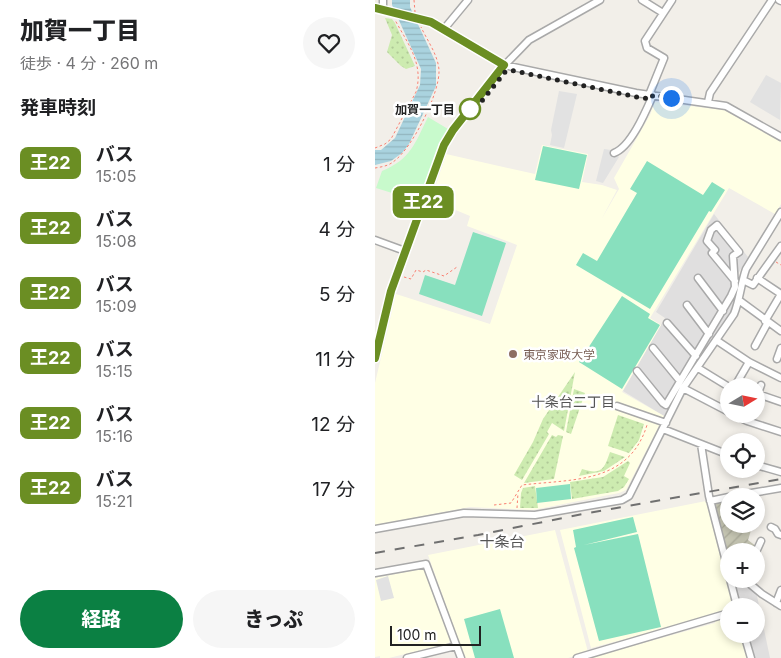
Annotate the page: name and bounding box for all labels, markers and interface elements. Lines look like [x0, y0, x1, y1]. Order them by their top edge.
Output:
text: 加賀一丁目 [20, 16, 140, 45]
button: heart [303, 17, 355, 69]
text: 徒歩 · 4 分 · 260 m [20, 53, 158, 73]
your location [659, 86, 684, 111]
text: 発車時刻 [20, 96, 96, 119]
marker: 加賀一丁目 [459, 98, 481, 120]
place label: 加賀一丁目 [395, 102, 455, 117]
text: バス [96, 143, 134, 166]
text: 王22 [30, 152, 71, 173]
text: 1 分 [323, 153, 355, 176]
text: 15:05 [96, 166, 136, 186]
line badge: 王22 [394, 186, 452, 218]
text: 王22 [403, 191, 443, 212]
text: バス [96, 208, 134, 231]
text: 王22 [30, 217, 71, 238]
text: 4 分 [318, 218, 355, 241]
text: 15:08 [96, 231, 137, 251]
text: バス [96, 273, 134, 296]
text: 王22 [30, 282, 71, 303]
text: 5 分 [319, 283, 355, 306]
text: 15:09 [96, 296, 137, 316]
text: バス [96, 338, 134, 361]
text: 王22 [30, 347, 71, 368]
place label: 東京家政大学 [523, 347, 595, 362]
text: 11 分 [315, 348, 355, 371]
marker: 東京家政大学 [507, 348, 519, 360]
text: 15:15 [96, 361, 133, 381]
north arrow [720, 378, 765, 422]
map controls [720, 378, 765, 643]
district label: 十条台二丁目 [531, 393, 615, 410]
text: バス [96, 403, 134, 426]
text: 王22 [30, 412, 71, 433]
text: 12 分 [311, 413, 355, 436]
text: 15:16 [96, 426, 133, 446]
button: locate [720, 433, 765, 478]
text: バス [96, 468, 134, 491]
text: 王22 [30, 477, 71, 498]
text: 17 分 [312, 478, 355, 501]
button: layers [720, 488, 765, 533]
text: 15:21 [96, 491, 133, 511]
district label: 十条台 [479, 532, 525, 551]
button: + [720, 543, 765, 588]
button: 経路 [20, 590, 183, 648]
button: きっぷ [193, 590, 355, 648]
button: − [720, 598, 765, 643]
scale bar [390, 623, 481, 646]
text: 100 m [397, 626, 437, 643]

